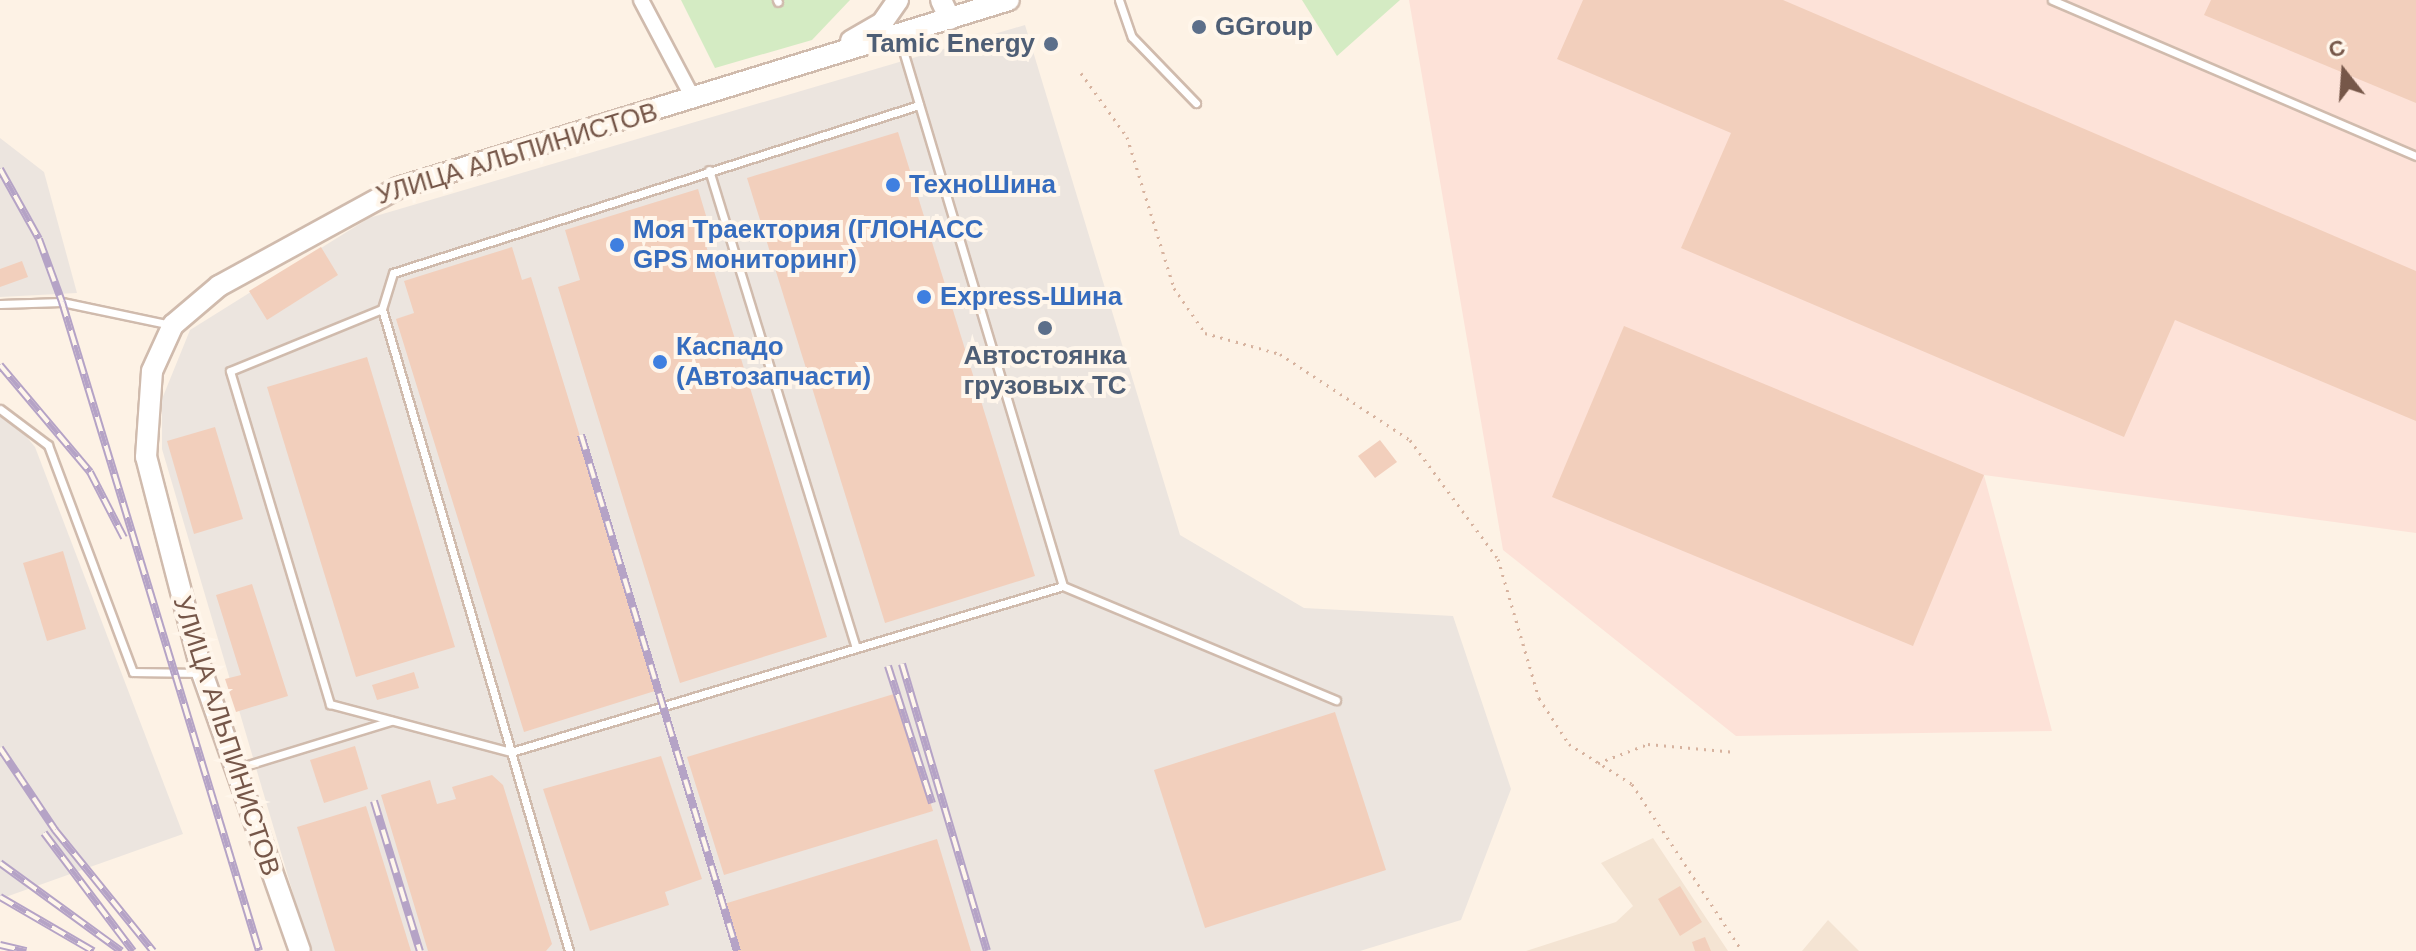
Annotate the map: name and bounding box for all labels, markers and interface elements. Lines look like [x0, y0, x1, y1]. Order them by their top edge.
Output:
place label: GGroup [1215, 11, 1313, 43]
marker: GGroup [1190, 18, 1208, 36]
place label: Tamic Energy [866, 28, 1035, 60]
north arrow [2304, 32, 2384, 112]
text: С [2326, 34, 2348, 63]
marker: Tamic Energy [1042, 35, 1060, 53]
street label: УЛИЦА АЛЬПИНИСТОВ [373, 96, 661, 212]
place label: ТехноШина [909, 169, 1056, 201]
marker: ТехноШина [884, 176, 902, 194]
place label: Моя Траектория (ГЛОНАСС GPS мониторинг) [633, 214, 984, 276]
marker: Моя Траектория (ГЛОНАСС GPS мониторинг) [608, 236, 626, 254]
place label: Express-Шина [940, 281, 1122, 313]
marker: Express-Шина [915, 288, 933, 306]
marker: Автостоянка грузовых ТС [1036, 319, 1054, 337]
place label: Каспадо (Автозапчасти) [676, 331, 871, 392]
place label: Автостоянка грузовых ТС [963, 340, 1127, 402]
marker: Каспадо (Автозапчасти) [651, 353, 669, 371]
street label: УЛИЦА АЛЬПИНИСТОВ [166, 592, 286, 880]

